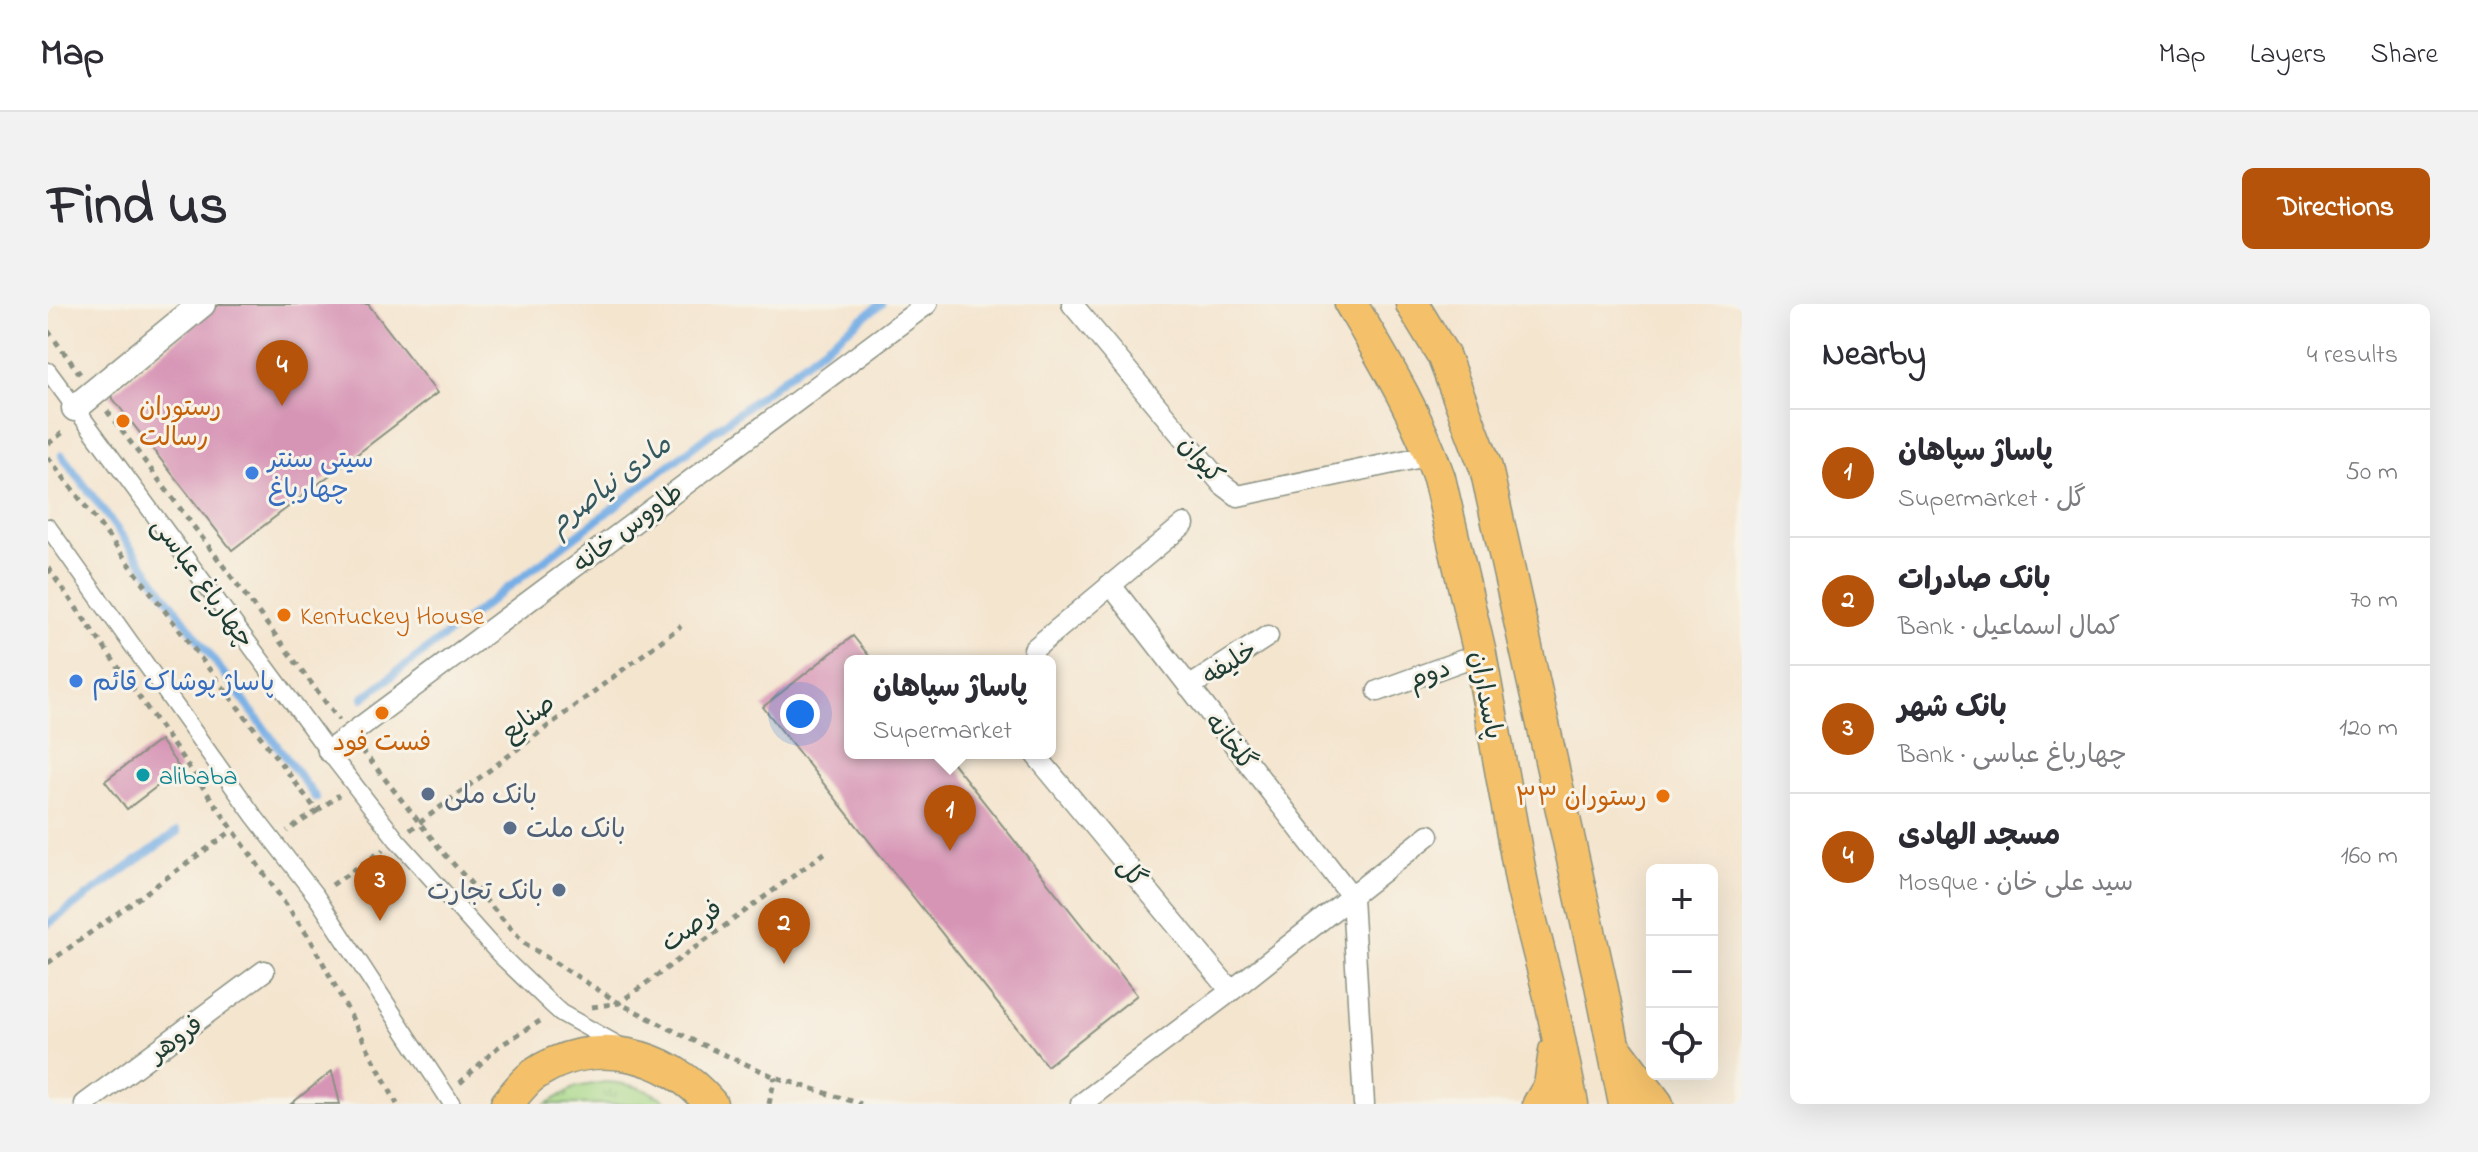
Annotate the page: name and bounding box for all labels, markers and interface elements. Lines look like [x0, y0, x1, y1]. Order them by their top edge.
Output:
text: Map [40, 27, 104, 83]
text: Map [2158, 35, 2206, 76]
text: Layers [2250, 35, 2326, 76]
text: Share [2370, 35, 2438, 76]
text: Find us [48, 168, 228, 249]
button: Directions [2242, 168, 2430, 249]
text: Nearby [1822, 331, 1926, 381]
text: 4 results [2307, 337, 2398, 375]
pin: 4 [256, 340, 308, 406]
place label: رستوران رسالت [139, 390, 221, 458]
marker: رستوران رسالت [114, 412, 132, 430]
water label: مادی نیاصرم [540, 426, 682, 546]
street label: کیوان [1168, 428, 1232, 494]
text: پاساژ سپاهان [1898, 431, 2053, 475]
place label: سیتی سنتر چهارباغ [266, 442, 374, 510]
text: 1 [1844, 454, 1852, 492]
text: 50 m [2345, 454, 2398, 492]
marker: سیتی سنتر چهارباغ [243, 464, 261, 482]
street label: طاووس خانه [565, 475, 692, 584]
text: Supermarket · گل [1898, 481, 2086, 519]
street label: چهارباغ عباسی [141, 510, 262, 657]
text: بانک صادرات [1898, 559, 2051, 603]
text: 2 [1842, 582, 1854, 620]
text: 70 m [2349, 582, 2398, 620]
place label: Kentuckey House [300, 599, 485, 637]
marker: Kentuckey House [275, 606, 293, 624]
text: Bank · کمال اسماعیل [1898, 609, 2120, 647]
street label: خلیفه [1196, 633, 1266, 697]
street label: پاسداران [1457, 648, 1511, 743]
street label: دوم [1404, 651, 1456, 701]
popup [844, 655, 1056, 759]
place label: پاساژ پوشاک قائم [92, 665, 275, 703]
text: پاساژ سپاهان [873, 667, 1027, 711]
marker: پاساژ پوشاک قائم [67, 672, 85, 690]
street label: صنایع [493, 686, 564, 753]
text: بانک شهر [1898, 687, 2007, 731]
your location [780, 694, 820, 734]
marker: فست فود [373, 704, 391, 722]
street label: گلخانه [1193, 705, 1264, 780]
text: 3 [1843, 710, 1853, 748]
text: 120 m [2339, 710, 2398, 748]
text: Supermarket [873, 713, 1012, 751]
place label: فست فود [333, 725, 431, 763]
text: Bank · چهارباغ عباسی [1898, 737, 2127, 775]
place label: alibaba [159, 759, 238, 797]
marker: alibaba [134, 766, 152, 784]
place label: بانک ملی [444, 778, 537, 816]
place label: رستوران ۳۳ [1515, 780, 1647, 818]
marker: بانک ملی [419, 785, 437, 803]
pin: 1 [924, 785, 976, 851]
marker: رستوران ۳۳ [1654, 787, 1672, 805]
place label: بانک ملت [526, 812, 626, 850]
text: مسجد الهادی [1898, 815, 2061, 859]
marker: بانک ملت [501, 819, 519, 837]
text: 4 [1843, 838, 1853, 876]
text: 160 m [2340, 838, 2398, 876]
street label: گل [1106, 850, 1154, 898]
pin: 3 [354, 855, 406, 921]
map controls [1646, 864, 1718, 1080]
button: + [1646, 864, 1718, 936]
text: Mosque · سید علی خان [1898, 865, 2133, 903]
place label: بانک تجارت [427, 874, 543, 912]
marker: بانک تجارت [550, 881, 568, 899]
street label: فرصت [654, 892, 732, 963]
pin: 2 [758, 898, 810, 964]
button: − [1646, 936, 1718, 1008]
street label: فروهر [140, 1007, 212, 1075]
button: locate [1646, 1008, 1718, 1080]

